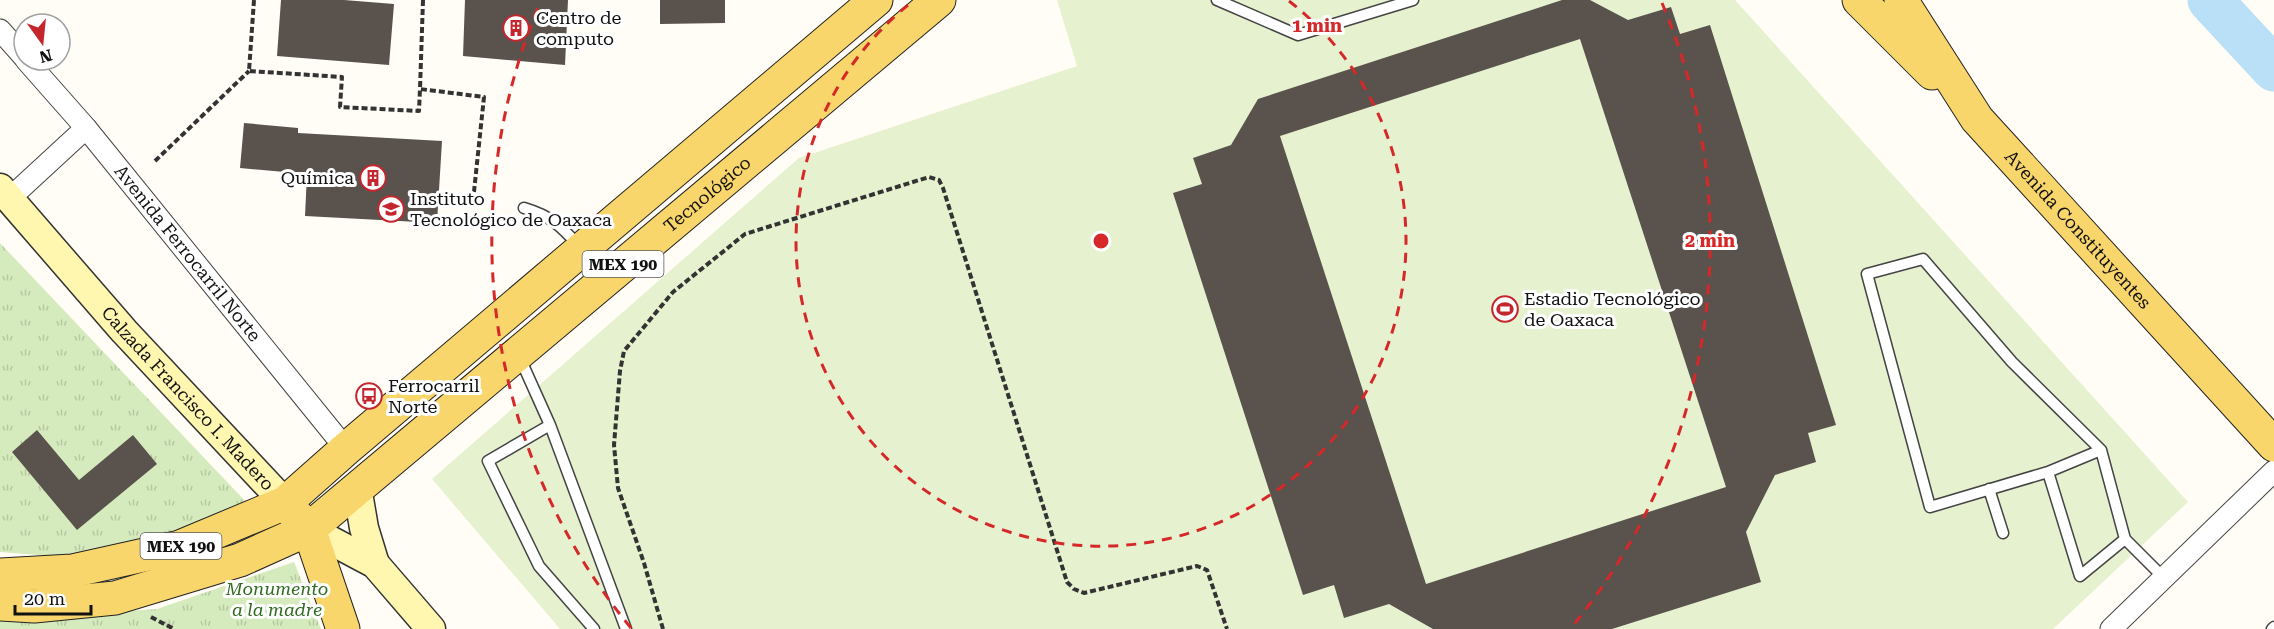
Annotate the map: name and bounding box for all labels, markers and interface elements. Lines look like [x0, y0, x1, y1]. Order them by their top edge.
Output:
place label: Centro de computo [536, 7, 622, 49]
north arrow [12, 12, 72, 72]
building icon: Centro de computo [501, 13, 531, 43]
text: 1 min [1292, 15, 1342, 36]
text: N [37, 45, 54, 67]
street label: Avenida Constituyentes [2001, 146, 2156, 313]
street label: Tecnológico [659, 152, 755, 237]
street label: Avenida Ferrocarril Norte [110, 161, 266, 346]
building icon: Química [358, 163, 388, 193]
place label: Química [281, 167, 354, 188]
place label: Instituto Tecnológico de Oaxaca [410, 188, 612, 230]
school or university icon: Instituto Tecnológico de Oaxaca [376, 194, 406, 224]
text: 2 min [1685, 230, 1735, 251]
centre of rings [1091, 231, 1111, 251]
road number: MEX 190 [582, 251, 664, 277]
place label: Estadio Tecnológico de Oaxaca [1524, 288, 1701, 330]
sports icon: Estadio Tecnológico de Oaxaca [1490, 294, 1520, 324]
street label: Calzada Francisco I. Madero [97, 302, 279, 494]
place label: Ferrocarril Norte [388, 375, 480, 417]
bus stop icon: Ferrocarril Norte [354, 381, 384, 411]
road number: MEX 190 [140, 533, 222, 559]
scale bar [15, 578, 92, 616]
park label: Monumento a la madre [225, 578, 328, 620]
text: 20 m [24, 588, 65, 609]

